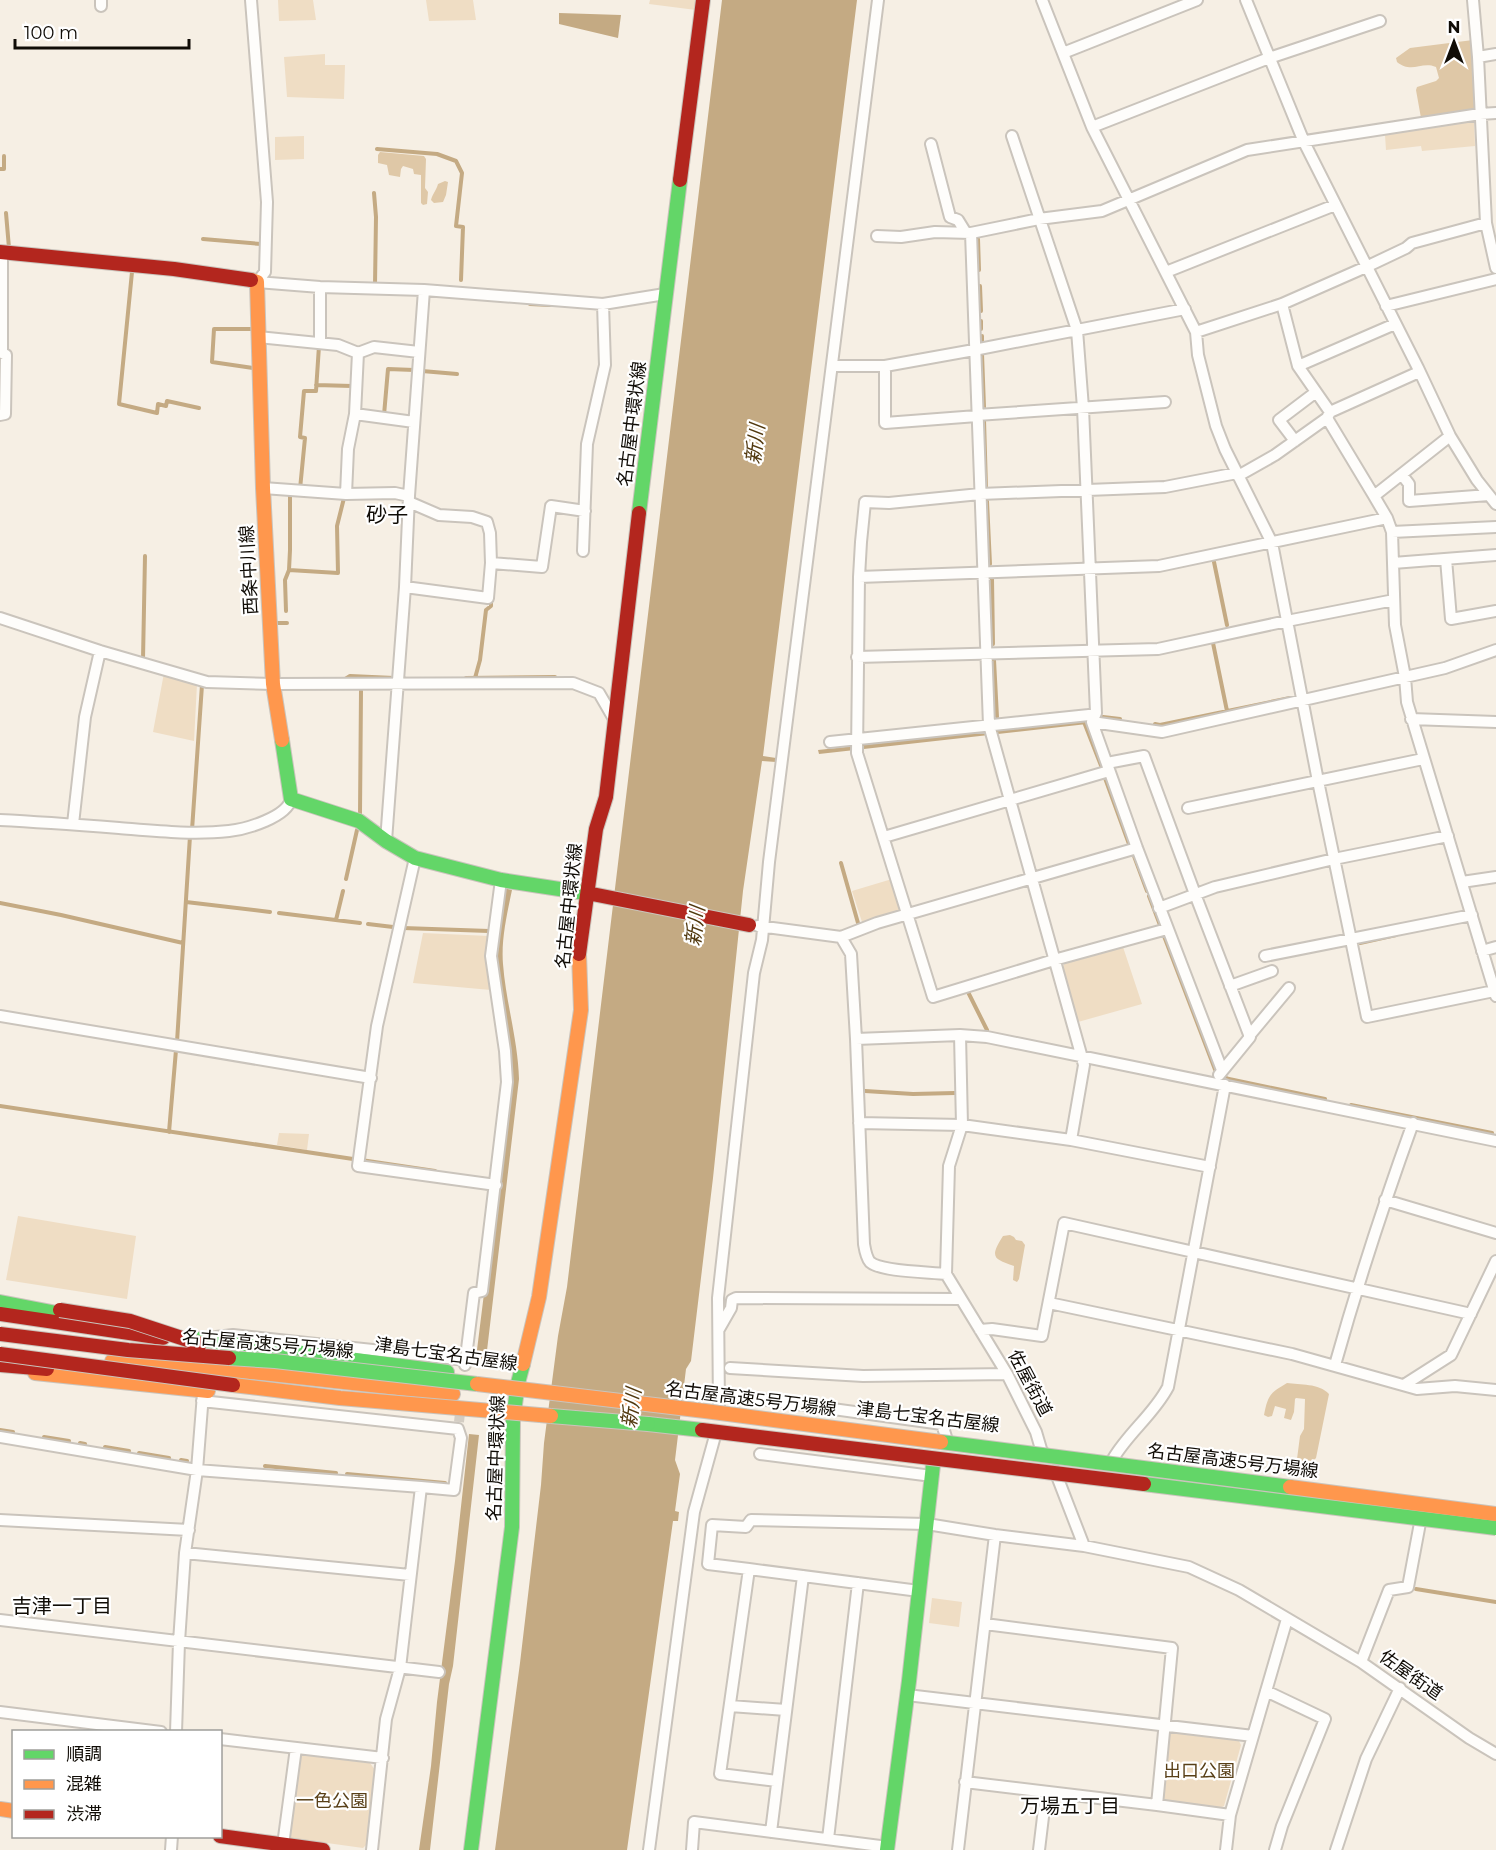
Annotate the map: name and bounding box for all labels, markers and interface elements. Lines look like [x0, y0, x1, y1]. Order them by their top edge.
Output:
scale bar [15, 12, 189, 50]
north arrow [1424, 12, 1484, 72]
text: N [1448, 18, 1460, 37]
text: 100 m [24, 22, 78, 44]
street label: 名古屋中環状線 [613, 360, 651, 488]
water label: 新川 [741, 421, 770, 465]
district label: 砂子 [366, 502, 408, 527]
street label: 西条中川線 [236, 524, 262, 616]
street label: 名古屋中環状線 [551, 842, 587, 970]
water label: 新川 [681, 903, 710, 947]
street label: 名古屋高速5号万場線 [181, 1326, 355, 1362]
street label: 津島七宝名古屋線 [373, 1333, 519, 1375]
street label: 佐屋街道 [1003, 1346, 1057, 1420]
street label: 名古屋高速5号万場線 [664, 1378, 838, 1420]
water label: 新川 [616, 1385, 646, 1429]
street label: 名古屋中環状線 [483, 1395, 509, 1521]
street label: 津島七宝名古屋線 [855, 1397, 1001, 1437]
street label: 名古屋高速5号万場線 [1146, 1440, 1320, 1482]
district label: 吉津一丁目 [12, 1594, 112, 1618]
street label: 佐屋街道 [1375, 1645, 1447, 1705]
legend [12, 1730, 222, 1838]
text: 順調 [66, 1743, 102, 1765]
park label: 出口公園 [1163, 1760, 1235, 1782]
text: 混雑 [66, 1773, 102, 1795]
park label: 一色公園 [296, 1790, 368, 1812]
district label: 万場五丁目 [1020, 1794, 1120, 1818]
text: 渋滞 [66, 1803, 102, 1825]

